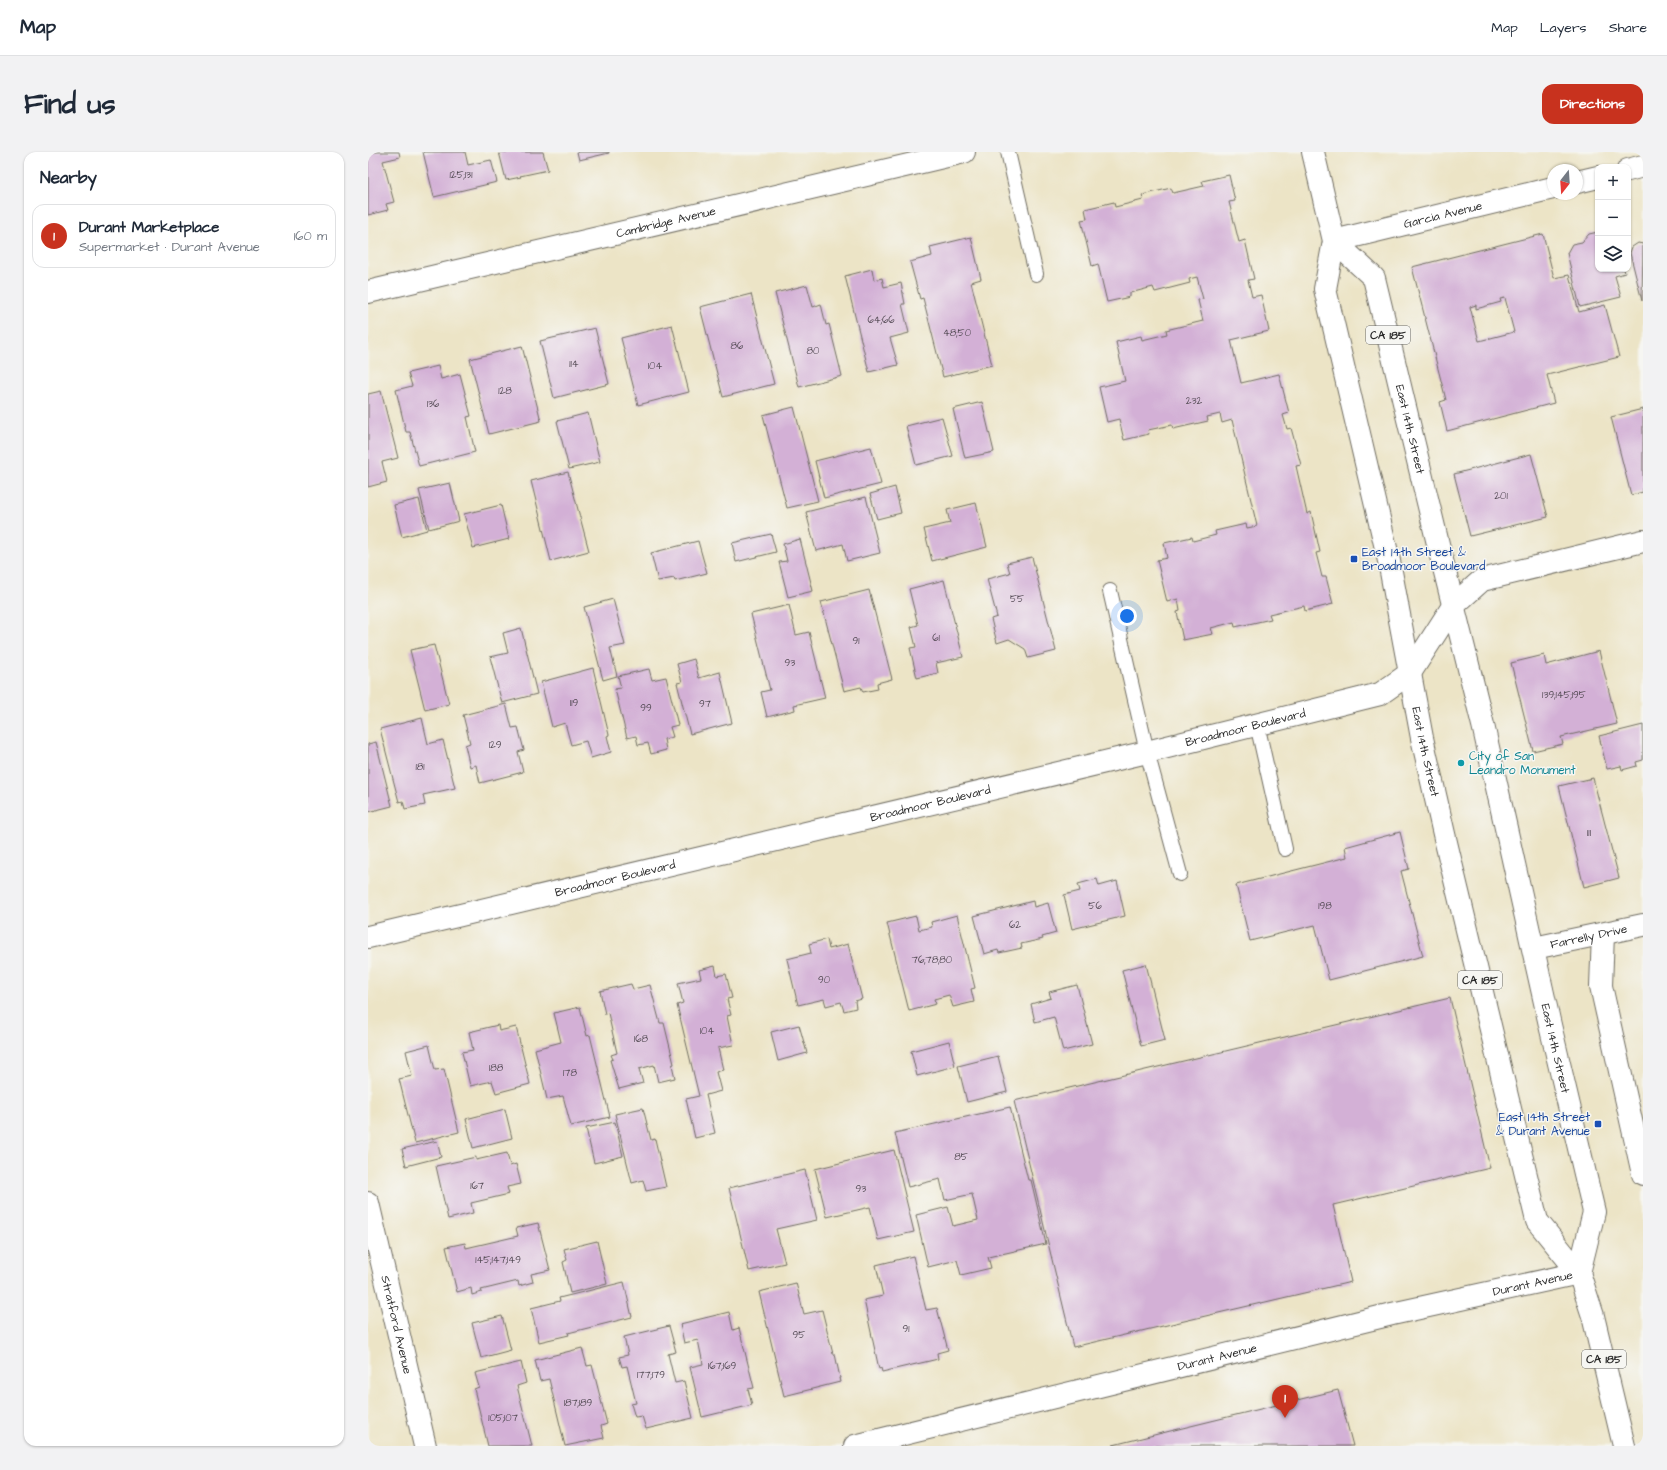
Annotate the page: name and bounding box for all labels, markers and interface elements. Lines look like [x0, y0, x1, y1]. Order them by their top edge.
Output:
text: Map [20, 14, 56, 41]
text: Map [1491, 18, 1518, 38]
text: Layers [1540, 18, 1587, 38]
text: Share [1609, 18, 1647, 38]
button: Directions [1542, 84, 1643, 124]
text: Find us [24, 85, 115, 124]
north arrow [1547, 164, 1583, 200]
map controls [1595, 164, 1631, 272]
button: + [1595, 164, 1631, 200]
text: Nearby [40, 166, 97, 190]
house number: 125;131 [450, 168, 473, 182]
street label: Garcia Avenue [1402, 197, 1485, 233]
button: − [1595, 200, 1631, 236]
street label: Cambridge Avenue [614, 202, 718, 242]
text: Durant Marketplace [79, 217, 219, 238]
text: 1 [53, 227, 55, 245]
text: 160 m [294, 227, 327, 245]
button: layers [1595, 236, 1631, 272]
text: Supermarket · Durant Avenue [79, 238, 260, 256]
house number: 64;66 [868, 313, 895, 327]
house number: 48;50 [943, 326, 971, 340]
road number: CA 185 [1366, 326, 1410, 344]
house number: 86 [731, 339, 744, 353]
house number: 80 [807, 344, 819, 358]
house number: 114 [569, 357, 579, 371]
house number: 104 [648, 359, 662, 373]
street label: East 14th Street [1391, 383, 1429, 476]
house number: 128 [498, 384, 512, 398]
house number: 232 [1186, 394, 1203, 408]
house number: 136 [427, 397, 440, 411]
house number: 201 [1494, 489, 1508, 503]
place label: East 14th Street & Broadmoor Boulevard [1362, 544, 1485, 575]
marker: East 14th Street & Broadmoor Boulevard [1349, 554, 1359, 564]
house number: 55 [1010, 592, 1024, 606]
your location [1117, 606, 1137, 626]
house number: 61 [932, 631, 940, 645]
house number: 91 [853, 634, 860, 648]
house number: 93 [785, 656, 795, 670]
house number: 139;145;195 [1542, 688, 1586, 702]
house number: 119 [570, 696, 578, 710]
house number: 97 [699, 697, 711, 711]
house number: 99 [640, 701, 652, 715]
street label: Broadmoor Boulevard [1184, 705, 1307, 751]
street label: East 14th Street [1407, 706, 1443, 799]
house number: 129 [489, 738, 502, 752]
place label: City of San Leandro Monument [1469, 748, 1576, 779]
marker: City of San Leandro Monument [1456, 758, 1466, 768]
house number: 181 [415, 760, 425, 774]
street label: Broadmoor Boulevard [869, 781, 992, 826]
house number: 111 [1587, 826, 1592, 840]
street label: Broadmoor Boulevard [553, 856, 677, 901]
house number: 56 [1088, 899, 1102, 913]
house number: 198 [1318, 899, 1332, 913]
house number: 62 [1009, 918, 1021, 932]
street label: Farrelly Drive [1549, 920, 1629, 953]
house number: 76;78;80 [912, 953, 952, 967]
road number: CA 185 [1458, 971, 1502, 989]
house number: 90 [818, 973, 830, 987]
street label: East 14th Street [1536, 1002, 1574, 1095]
house number: 104 [700, 1024, 714, 1038]
house number: 168 [634, 1032, 649, 1046]
house number: 188 [489, 1061, 504, 1075]
house number: 178 [563, 1066, 577, 1080]
place label: East 14th Street & Durant Avenue [1496, 1109, 1591, 1140]
marker: East 14th Street & Durant Avenue [1593, 1119, 1603, 1129]
house number: 85 [954, 1150, 968, 1164]
house number: 167 [470, 1179, 484, 1193]
house number: 93 [856, 1182, 866, 1196]
house number: 145;147;149 [475, 1253, 521, 1267]
street label: Durant Avenue [1491, 1267, 1575, 1301]
street label: Stratford Avenue [376, 1274, 416, 1376]
house number: 91 [903, 1322, 910, 1336]
house number: 95 [793, 1328, 805, 1342]
street label: Durant Avenue [1176, 1339, 1259, 1375]
road number: CA 185 [1582, 1350, 1626, 1368]
house number: 167;169 [708, 1359, 736, 1373]
house number: 177;179 [637, 1368, 665, 1382]
pin: 1 [1272, 1385, 1298, 1418]
house number: 187;189 [564, 1396, 593, 1410]
house number: 105;107 [488, 1411, 518, 1425]

